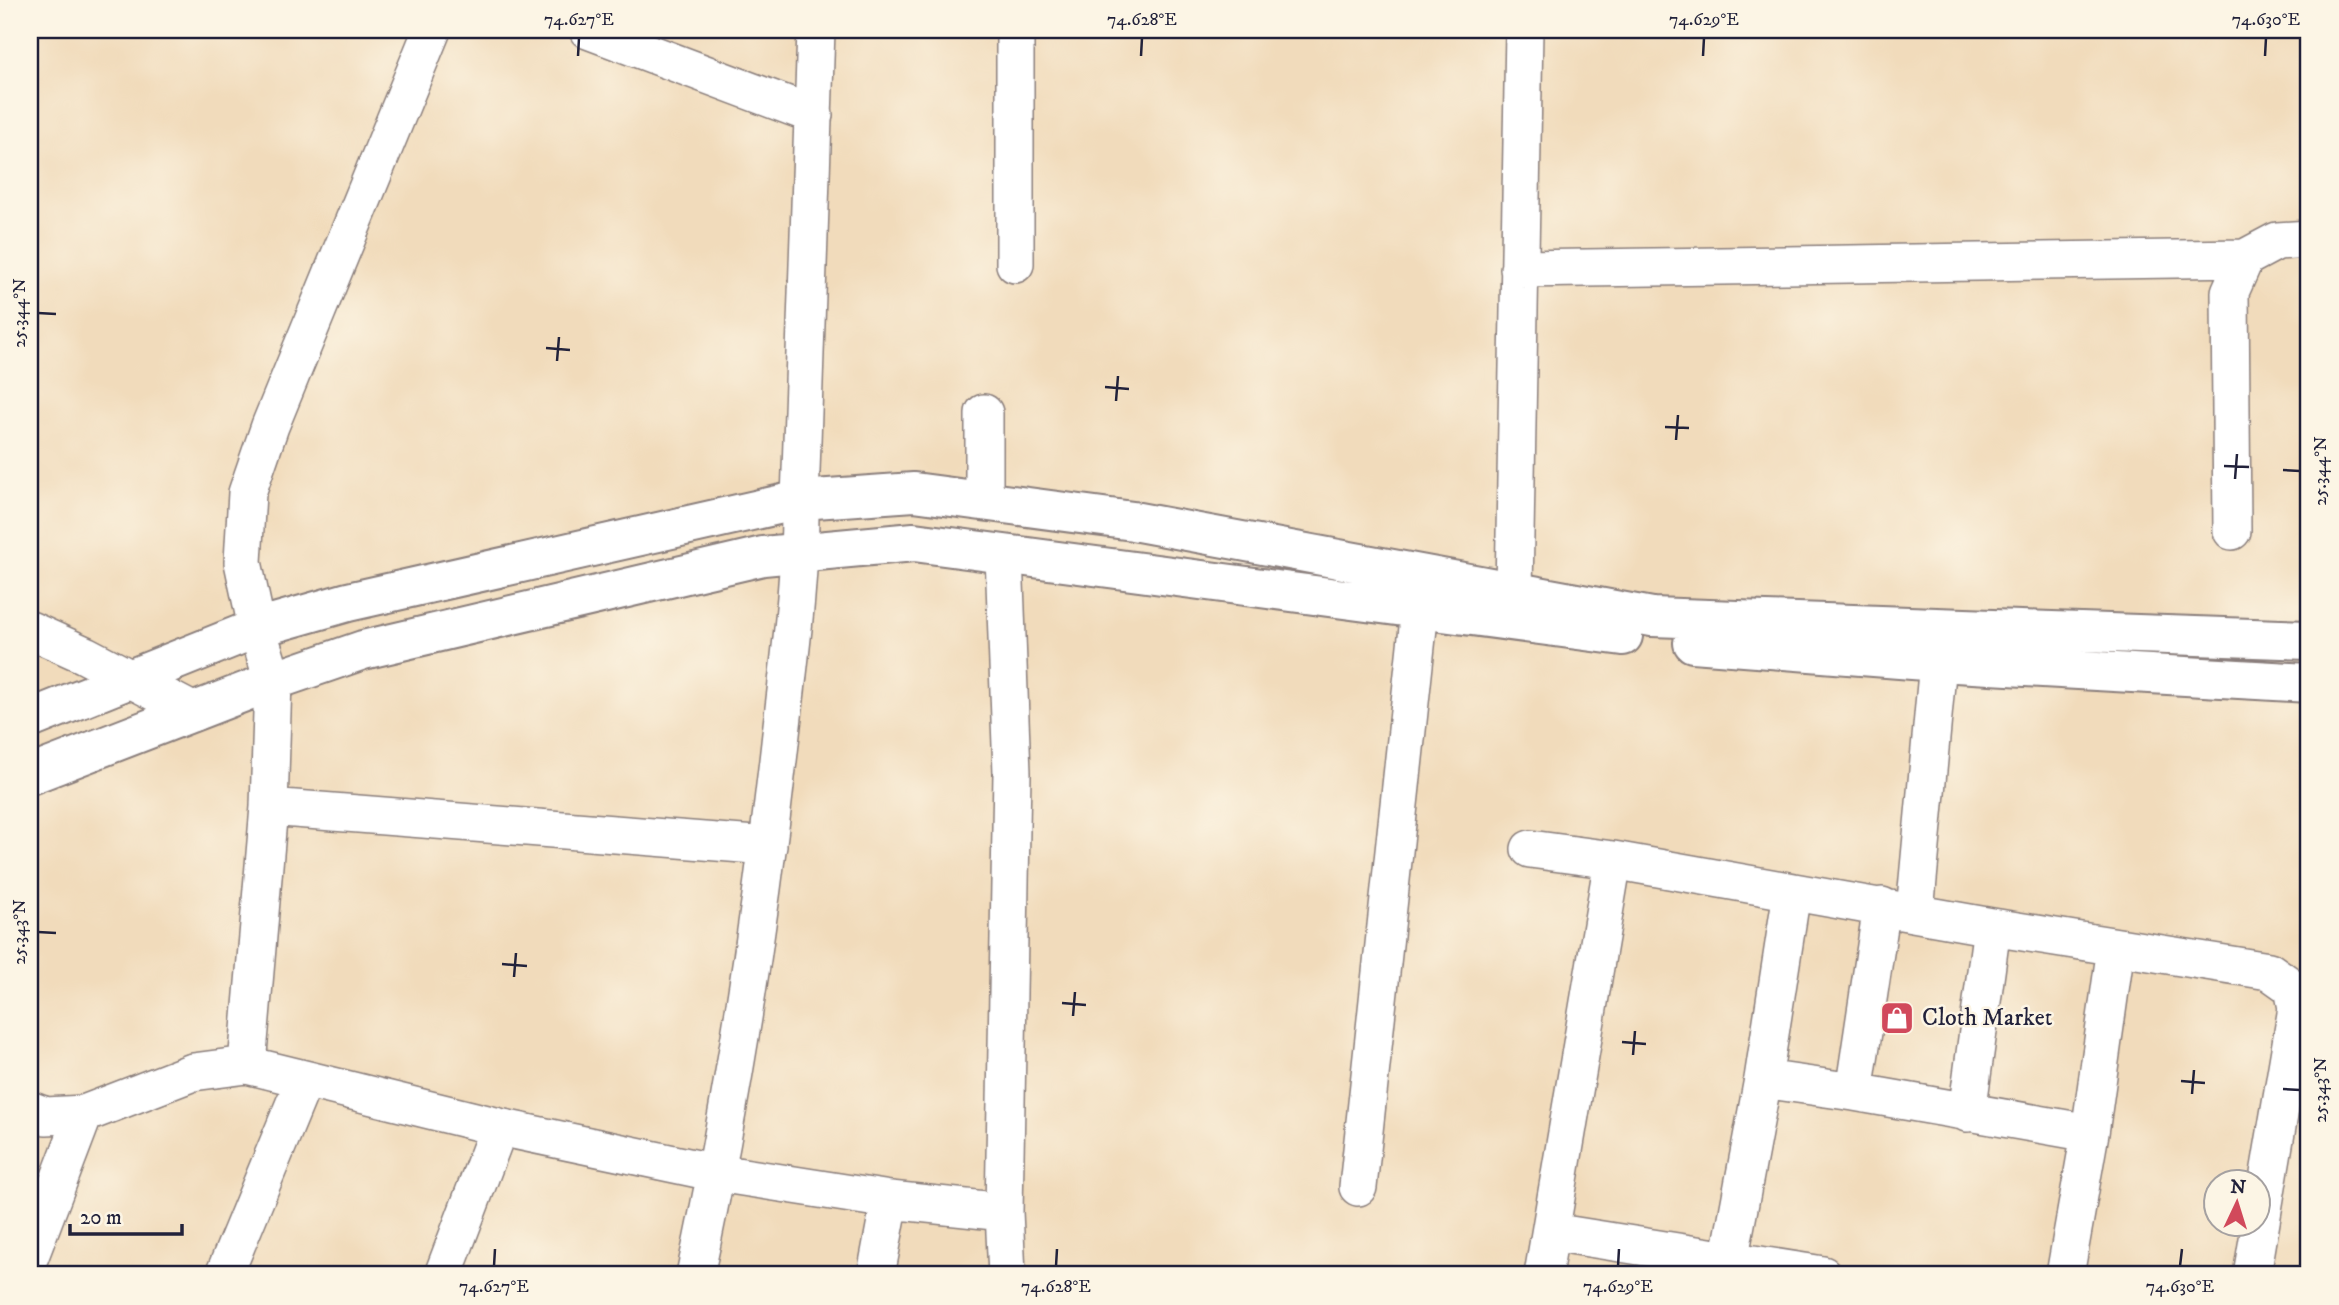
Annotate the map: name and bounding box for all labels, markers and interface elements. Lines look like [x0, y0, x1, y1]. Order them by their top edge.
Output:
text: 74.627°E [544, 9, 614, 31]
text: 74.628°E [1107, 9, 1177, 31]
text: 74.629°E [1669, 9, 1739, 31]
text: 74.630°E [2232, 9, 2301, 31]
text: 25.344°N [9, 278, 31, 348]
text: 25.344°N [2310, 436, 2332, 506]
text: 25.343°N [9, 899, 31, 965]
shop icon: Cloth Market [1878, 999, 1916, 1037]
place label: Cloth Market [1922, 1003, 2053, 1033]
text: 25.343°N [2310, 1057, 2332, 1123]
north arrow [2202, 1168, 2272, 1238]
text: N [2229, 1176, 2247, 1200]
scale bar [70, 1193, 182, 1237]
text: 20 m [80, 1205, 122, 1231]
text: 74.627°E [459, 1276, 529, 1298]
text: 74.628°E [1021, 1276, 1091, 1298]
text: 74.629°E [1583, 1276, 1653, 1298]
text: 74.630°E [2146, 1276, 2215, 1298]

